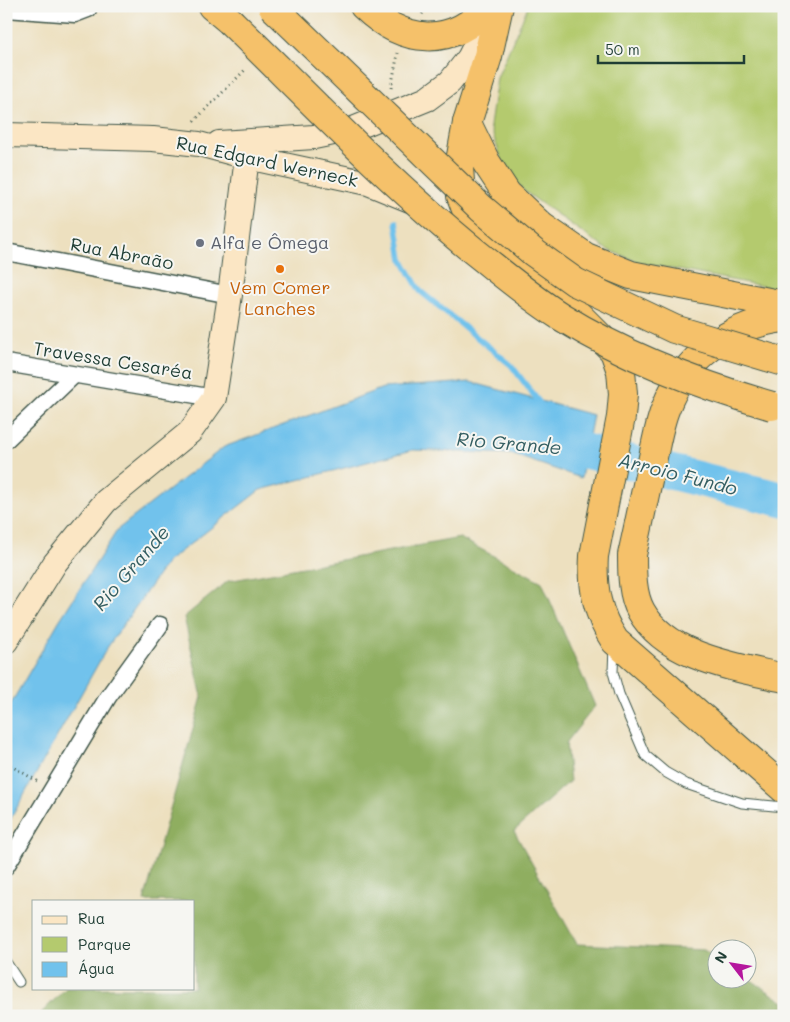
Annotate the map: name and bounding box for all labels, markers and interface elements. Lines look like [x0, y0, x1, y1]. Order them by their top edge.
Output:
scale bar [598, 32, 744, 64]
text: 50 m [605, 39, 640, 59]
street label: Rua Edgard Werneck [174, 130, 360, 192]
place label: Alfa e Ômega [210, 230, 329, 254]
street label: Rua Abraão [69, 231, 176, 275]
marker: Alfa e Ômega [194, 237, 206, 249]
marker: Vem Comer Lanches [274, 263, 286, 275]
place label: Vem Comer Lanches [230, 275, 330, 320]
street label: Travessa Cesaréa [32, 336, 194, 384]
water label: Rio Grande [456, 425, 563, 460]
water label: Arroio Fundo [616, 447, 740, 500]
water label: Rio Grande [87, 520, 175, 616]
legend [32, 900, 195, 990]
text: Rua [78, 908, 105, 928]
text: Parque [78, 934, 131, 954]
north arrow [708, 940, 758, 990]
text: N [710, 948, 731, 967]
text: Água [78, 958, 115, 978]

